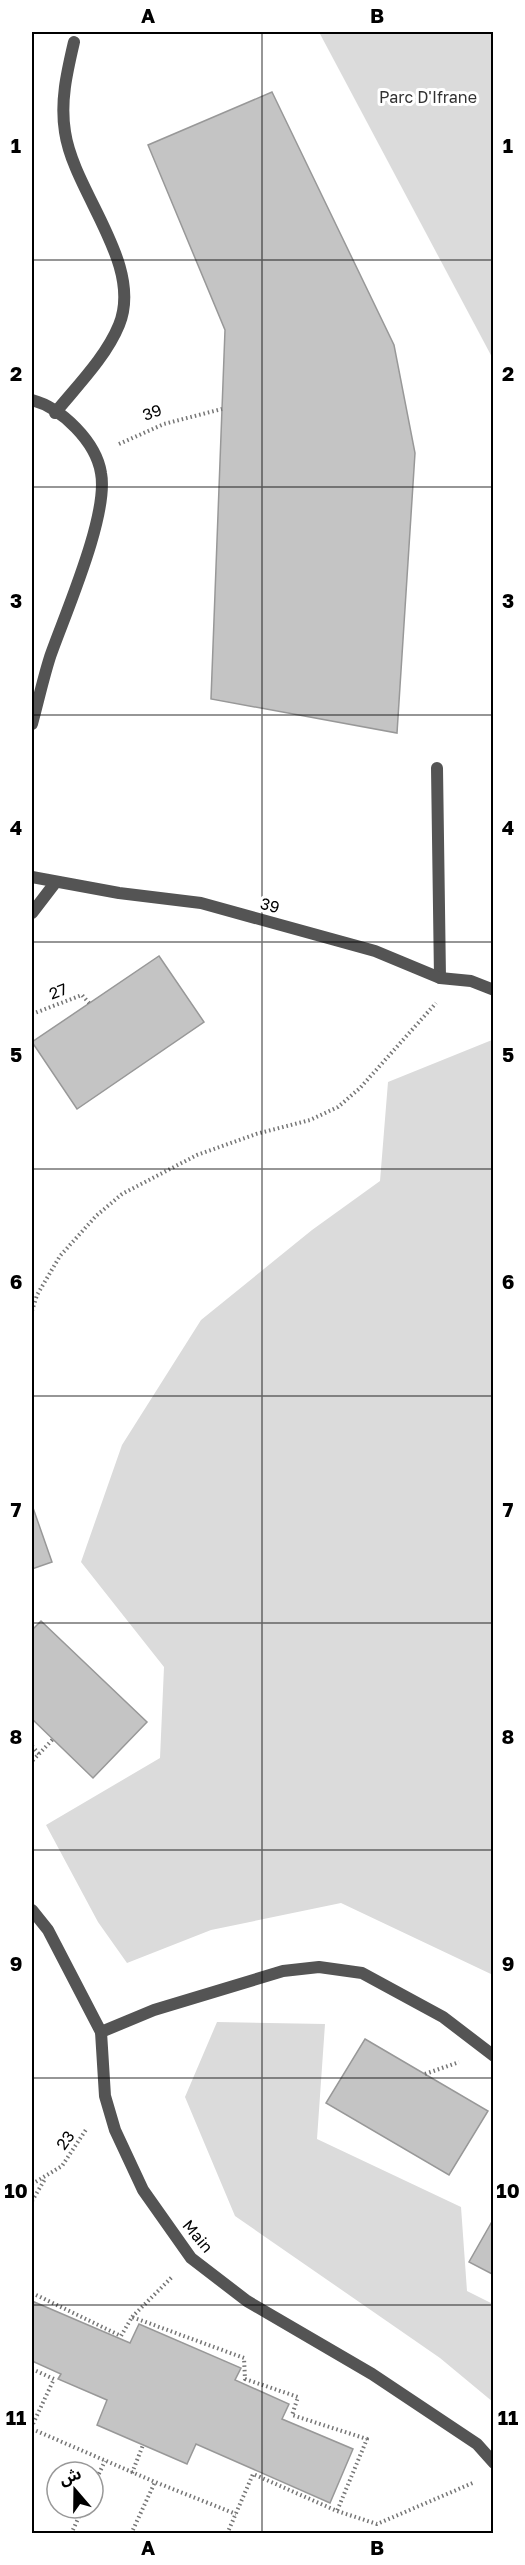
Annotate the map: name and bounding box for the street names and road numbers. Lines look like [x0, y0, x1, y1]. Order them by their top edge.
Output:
street label: 39 [140, 399, 164, 425]
street label: 39 [258, 893, 282, 917]
street label: 27 [46, 978, 70, 1004]
street label: 23 [51, 2127, 79, 2153]
street label: Main [178, 2215, 218, 2257]

